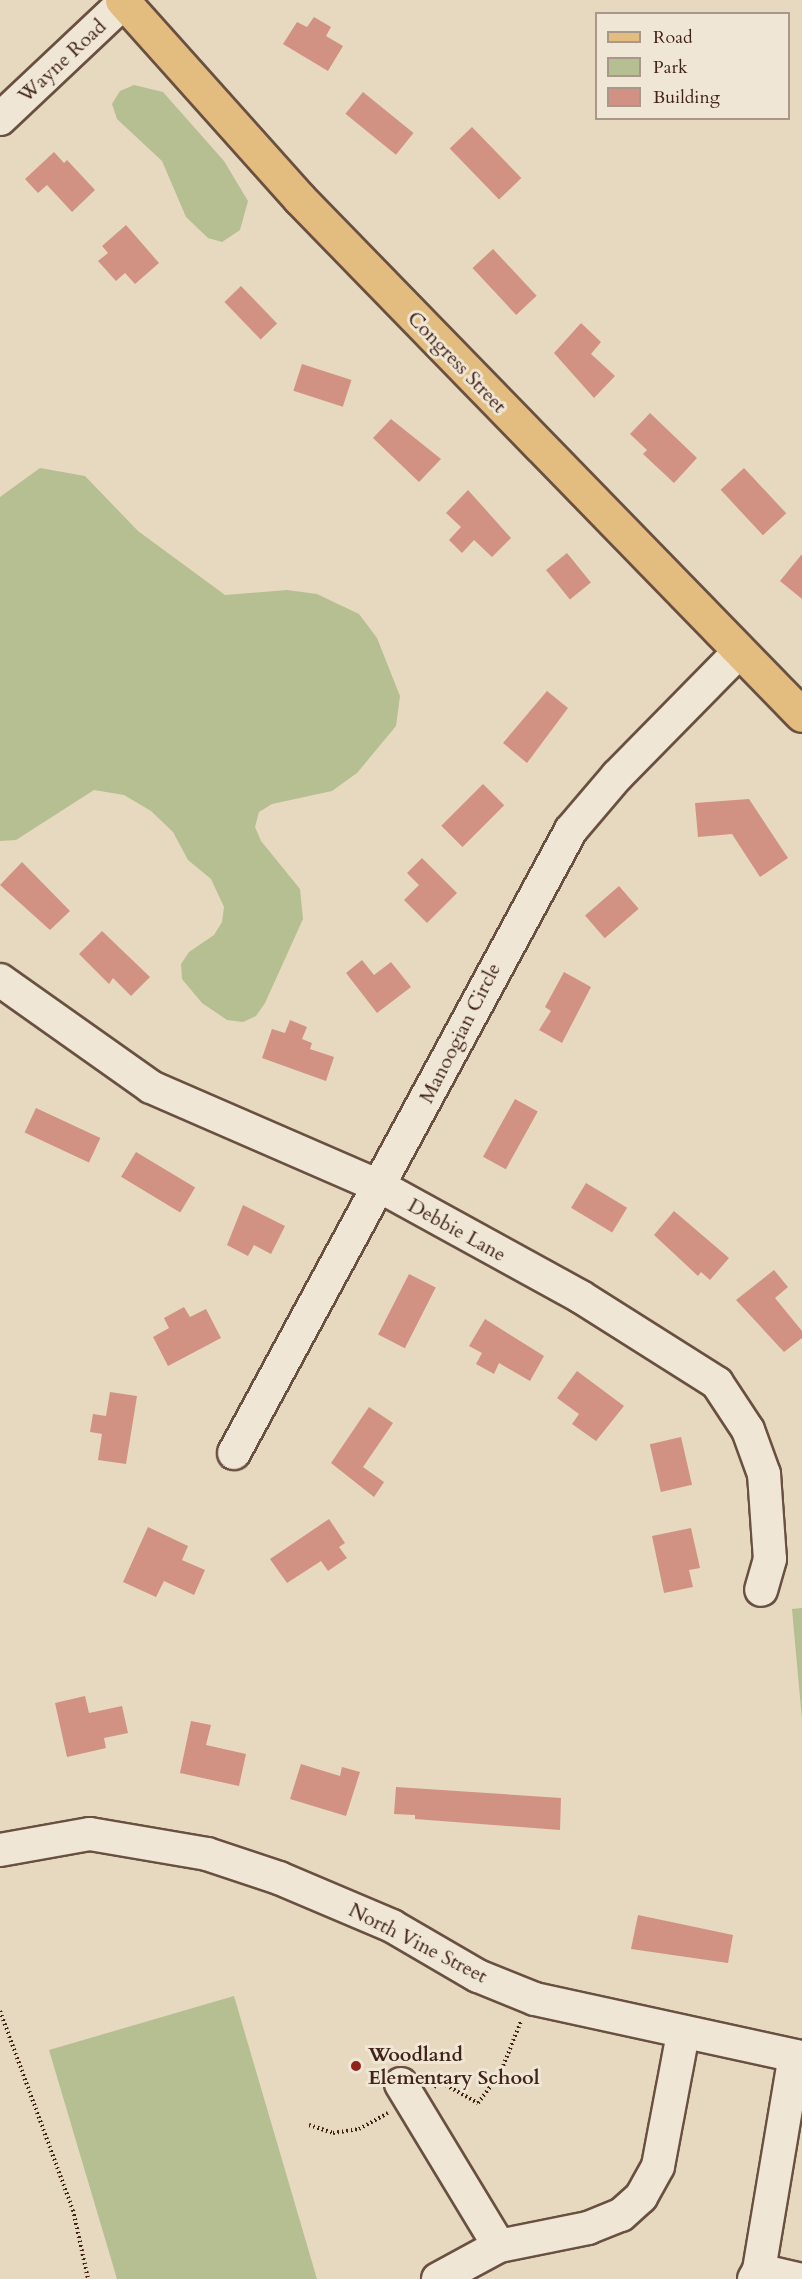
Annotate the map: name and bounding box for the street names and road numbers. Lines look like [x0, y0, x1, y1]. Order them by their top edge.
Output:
street label: Wayne Road [13, 14, 111, 108]
street label: Congress Street [403, 306, 511, 418]
street label: Manoogian Circle [414, 959, 506, 1107]
street label: Debbie Lane [404, 1193, 510, 1267]
street label: North Vine Street [345, 1898, 491, 1988]

